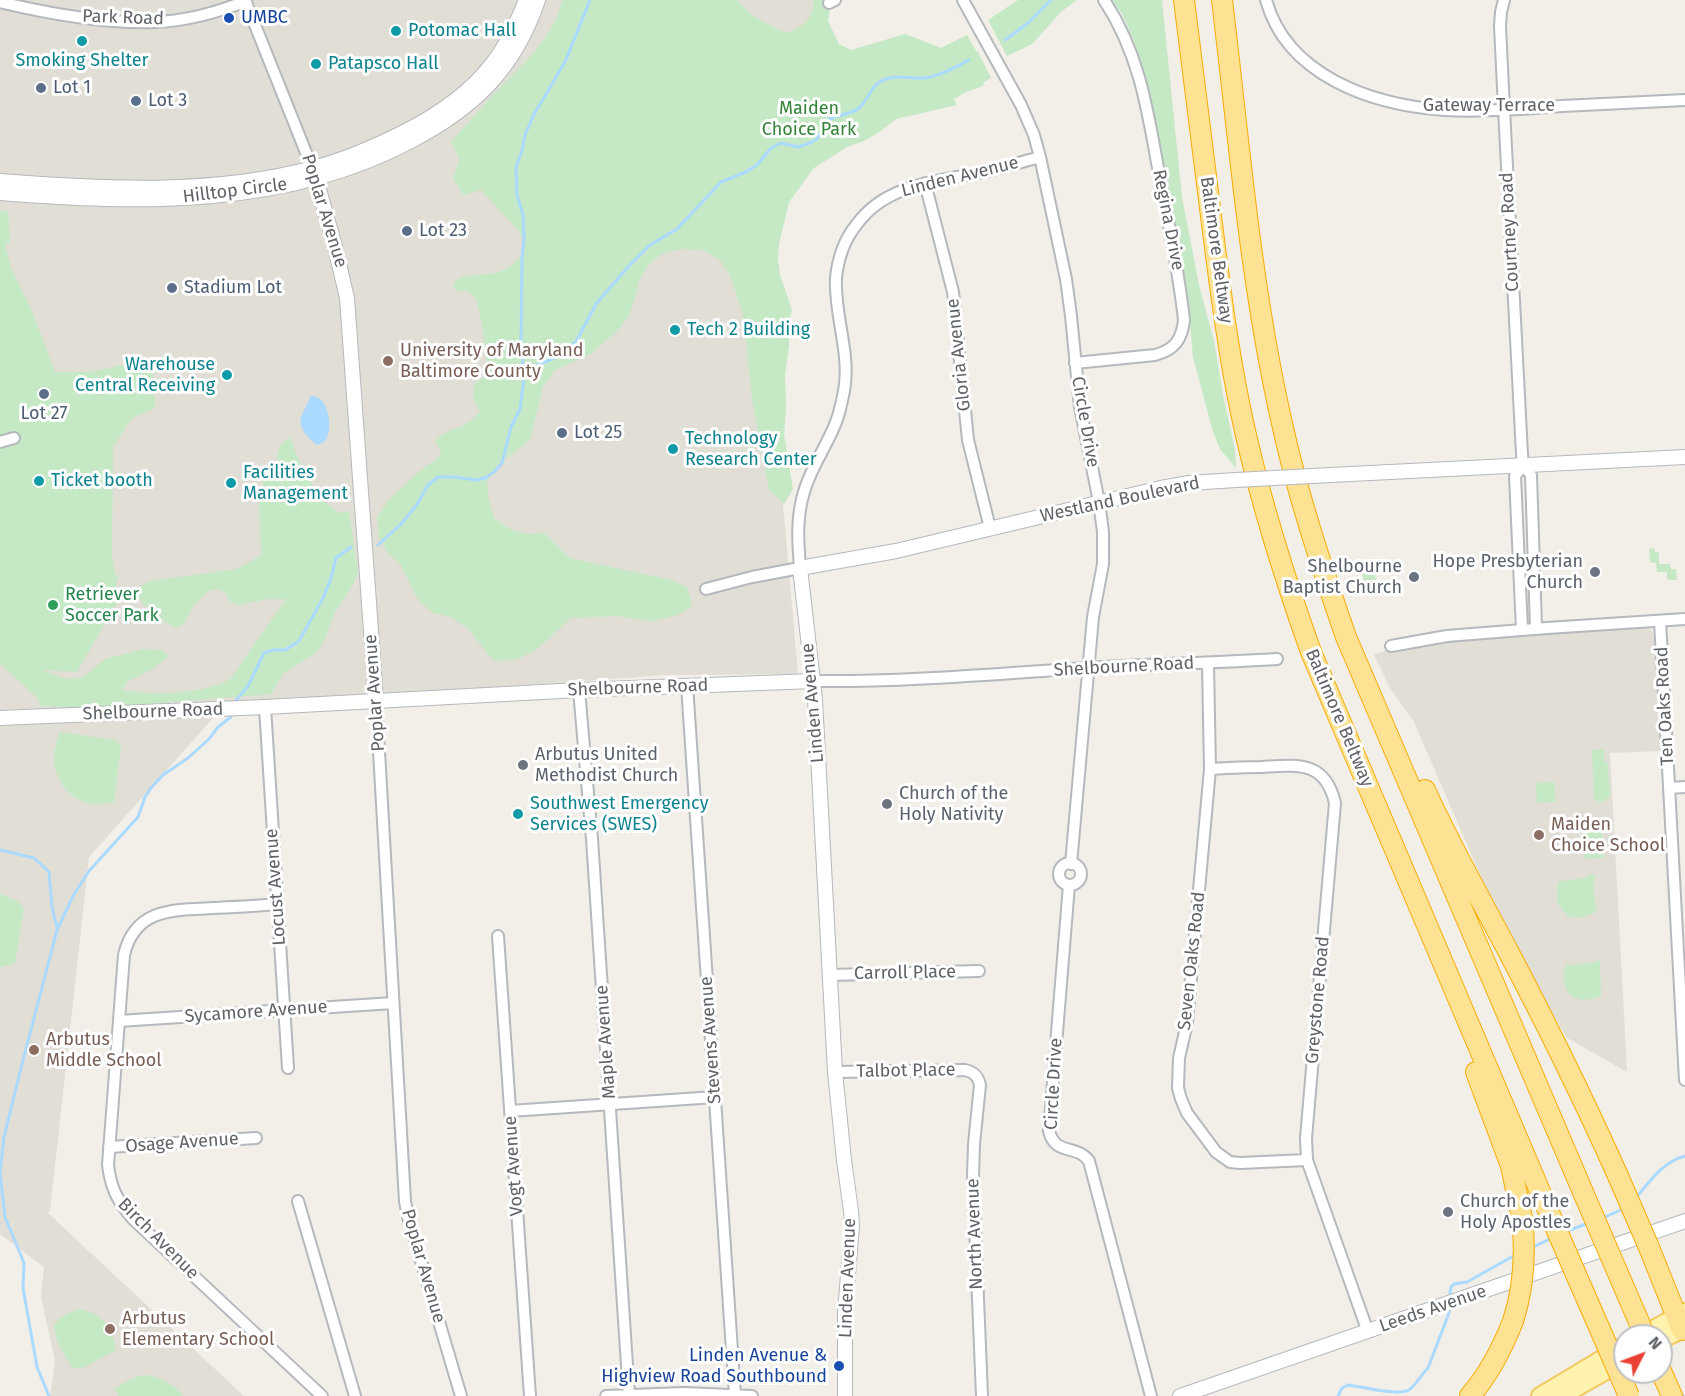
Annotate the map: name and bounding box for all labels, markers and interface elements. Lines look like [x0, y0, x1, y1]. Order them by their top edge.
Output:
street label: Park Road [82, 6, 164, 30]
place label: UMBC [241, 7, 288, 29]
marker: UMBC [222, 11, 236, 25]
place label: Potomac Hall [408, 20, 516, 42]
marker: Potomac Hall [389, 24, 403, 38]
marker: Smoking Shelter [75, 34, 89, 48]
place label: Smoking Shelter [15, 50, 149, 72]
place label: Patapsco Hall [328, 53, 438, 75]
marker: Patapsco Hall [309, 57, 323, 71]
place label: Lot 1 [53, 77, 91, 99]
marker: Lot 1 [34, 81, 48, 95]
place label: Lot 3 [148, 90, 187, 112]
marker: Lot 3 [129, 94, 143, 108]
street label: Gateway Terrace [1423, 95, 1555, 117]
park label: Maiden Choice Park [762, 98, 856, 140]
street label: Poplar Avenue [296, 152, 352, 270]
street label: Linden Avenue [899, 152, 1021, 202]
street label: Regina Drive [1148, 168, 1188, 272]
street label: Courtney Road [1496, 172, 1524, 292]
street label: Hilltop Circle [181, 174, 289, 208]
street label: Baltimore Beltway [1195, 175, 1237, 325]
place label: Lot 23 [419, 220, 467, 242]
marker: Lot 23 [400, 224, 414, 238]
place label: Stadium Lot [184, 277, 282, 299]
marker: Stadium Lot [165, 281, 179, 295]
street label: Gloria Avenue [942, 297, 976, 413]
place label: Tech 2 Building [687, 319, 810, 341]
marker: Tech 2 Building [668, 323, 682, 337]
place label: University of Maryland Baltimore County [400, 340, 584, 382]
place label: Warehouse Central Receiving [75, 354, 215, 397]
marker: University of Maryland Baltimore County [381, 354, 395, 368]
marker: Warehouse Central Receiving [220, 368, 234, 382]
street label: Circle Drive [1066, 375, 1104, 469]
marker: Lot 27 [37, 387, 51, 401]
place label: Lot 27 [20, 403, 68, 425]
place label: Lot 25 [574, 422, 622, 444]
marker: Lot 25 [555, 426, 569, 440]
place label: Technology Research Center [685, 428, 817, 470]
marker: Technology Research Center [666, 442, 680, 456]
place label: Facilities Management [243, 462, 348, 504]
place label: Ticket booth [51, 470, 153, 492]
street label: Westland Boulevard [1038, 473, 1202, 527]
marker: Ticket booth [32, 474, 46, 488]
marker: Facilities Management [224, 476, 238, 490]
place label: Hope Presbyterian Church [1432, 551, 1583, 594]
place label: Shelbourne Baptist Church [1283, 556, 1402, 598]
marker: Hope Presbyterian Church [1588, 565, 1602, 579]
marker: Shelbourne Baptist Church [1407, 570, 1421, 584]
place label: Retriever Soccer Park [65, 584, 159, 626]
marker: Retriever Soccer Park [46, 598, 60, 612]
street label: Poplar Avenue [360, 634, 390, 752]
street label: Linden Avenue [797, 642, 829, 764]
street label: Baltimore Beltway [1300, 646, 1378, 790]
street label: Ten Oaks Road [1651, 646, 1679, 766]
street label: Shelbourne Road [1053, 653, 1195, 681]
street label: Shelbourne Road [567, 675, 709, 701]
street label: Shelbourne Road [82, 699, 224, 725]
place label: Arbutus United Methodist Church [535, 744, 678, 786]
marker: Arbutus United Methodist Church [516, 758, 530, 772]
place label: Church of the Holy Nativity [899, 783, 1008, 826]
place label: Southwest Emergency Services (SWES) [530, 793, 708, 836]
marker: Church of the Holy Nativity [880, 797, 894, 811]
marker: Southwest Emergency Services (SWES) [511, 807, 525, 821]
place label: Maiden Choice School [1551, 814, 1665, 856]
street label: Locust Avenue [261, 828, 291, 946]
marker: Maiden Choice School [1532, 828, 1546, 842]
street label: Seven Oaks Road [1174, 891, 1210, 1031]
street label: Greystone Road [1302, 935, 1334, 1065]
street label: Carroll Place [854, 961, 956, 985]
street label: Stevens Avenue [696, 975, 726, 1105]
street label: Maple Avenue [591, 984, 621, 1100]
street label: Sycamore Avenue [184, 996, 328, 1028]
place label: Arbutus Middle School [46, 1029, 162, 1072]
street label: Circle Drive [1041, 1037, 1067, 1131]
marker: Arbutus Middle School [27, 1043, 41, 1057]
street label: Talbot Place [856, 1059, 956, 1083]
street label: Vogt Avenue [500, 1115, 528, 1217]
street label: Osage Avenue [125, 1128, 239, 1158]
street label: North Avenue [962, 1178, 988, 1290]
place label: Church of the Holy Apostles [1460, 1191, 1571, 1234]
street label: Birch Avenue [113, 1194, 203, 1284]
marker: Church of the Holy Apostles [1441, 1205, 1455, 1219]
street label: Poplar Avenue [396, 1207, 450, 1325]
street label: Linden Avenue [835, 1218, 861, 1338]
street label: Leeds Avenue [1377, 1281, 1489, 1337]
place label: Arbutus Elementary School [122, 1308, 274, 1350]
marker: Arbutus Elementary School [103, 1322, 117, 1336]
north arrow [1613, 1324, 1673, 1384]
text: N [1645, 1333, 1666, 1353]
place label: Linden Avenue & Highview Road Southbound [601, 1345, 827, 1388]
marker: Linden Avenue & Highview Road Southbound [832, 1359, 846, 1373]

